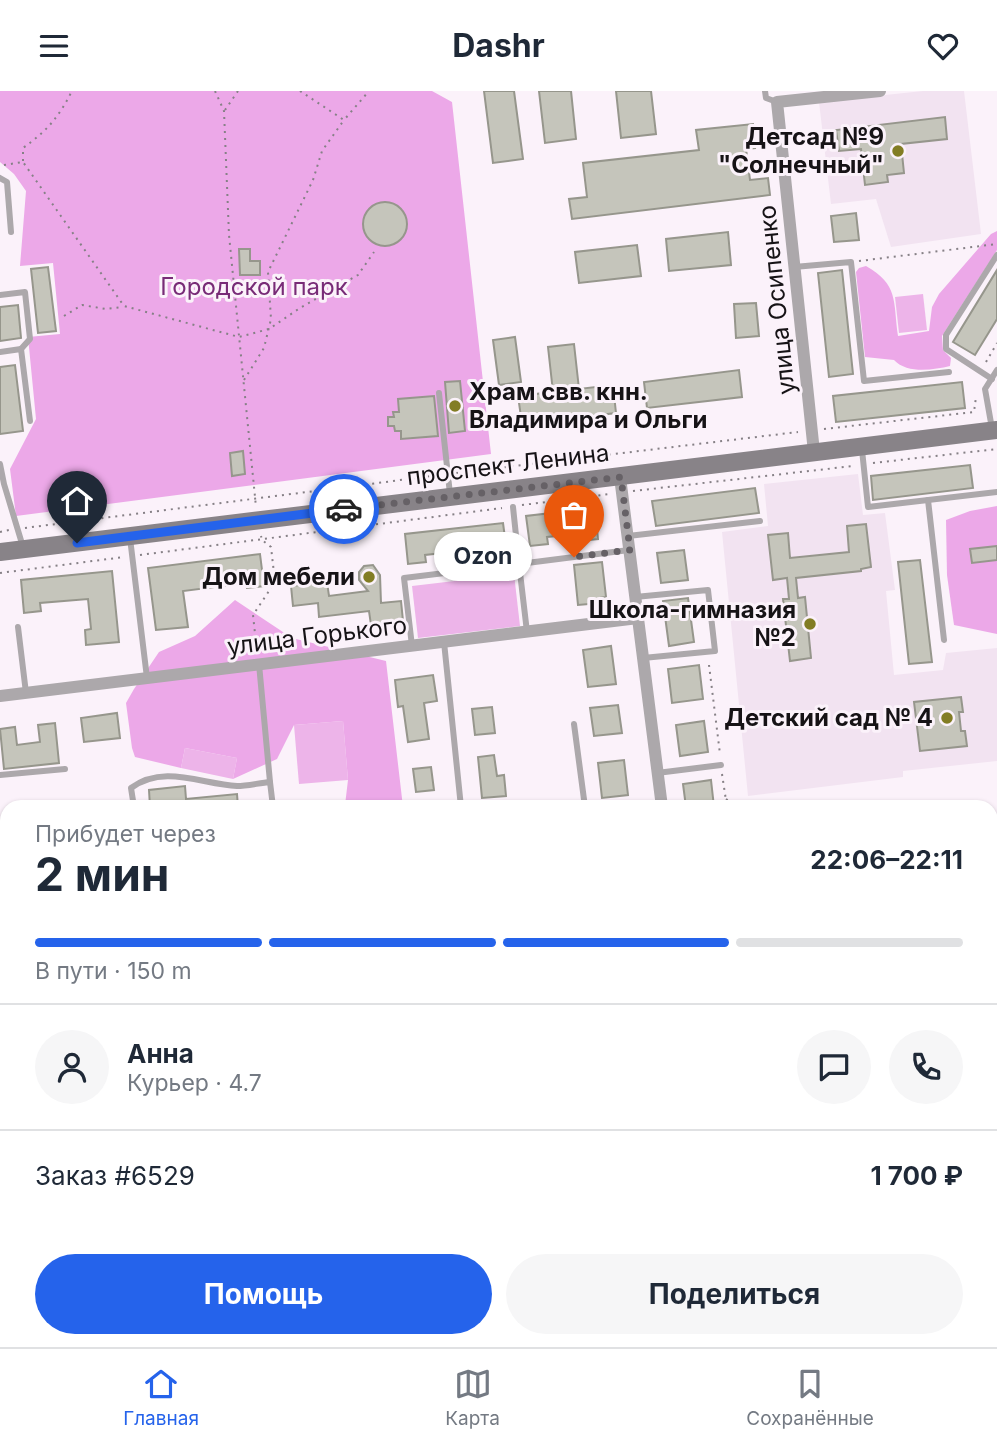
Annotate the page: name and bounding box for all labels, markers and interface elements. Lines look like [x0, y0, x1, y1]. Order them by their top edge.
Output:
text: Dashr [452, 26, 545, 65]
icon: menu [35, 27, 73, 65]
icon: heart [924, 27, 962, 65]
place label: Детсад №9 "Солнечный" [718, 122, 884, 179]
marker: Детсад №9 "Солнечный" [890, 143, 906, 159]
street label: улица Осипенко [752, 204, 801, 396]
park label: Городской парк [160, 272, 348, 301]
place label: Храм свв. кнн. Владимира и Ольги [469, 377, 707, 434]
marker: Храм свв. кнн. Владимира и Ольги [447, 398, 463, 414]
street label: проспект Ленина [405, 438, 611, 491]
pin [47, 471, 107, 543]
courier [309, 474, 379, 544]
icon: home [58, 482, 96, 520]
pin [544, 485, 604, 557]
icon: car [325, 490, 363, 528]
icon: bag [555, 496, 593, 534]
callout: Ozon [434, 533, 532, 581]
text: Ozon [454, 542, 512, 570]
place label: Дом мебели [202, 562, 355, 591]
marker: Дом мебели [361, 569, 377, 585]
place label: Школа-гимназия №2 [589, 595, 796, 652]
street label: улица Горького [225, 610, 408, 661]
marker: Школа-гимназия №2 [802, 616, 818, 632]
place label: Детский сад № 4 [724, 703, 933, 732]
marker: Детский сад № 4 [939, 710, 955, 726]
text: Прибудет через [35, 820, 216, 848]
text: 22:06–22:11 [810, 844, 963, 875]
text: 2 мин [35, 846, 170, 902]
text: В пути · 150 m [35, 957, 192, 985]
button: person [35, 1030, 109, 1104]
button: chat [797, 1030, 871, 1104]
button: phone [889, 1030, 963, 1104]
text: Анна [127, 1038, 194, 1069]
text: Курьер · 4.7 [127, 1069, 262, 1097]
text: Заказ #6529 [35, 1160, 195, 1191]
text: 1 700 ₽ [870, 1160, 963, 1191]
button: Помощь [35, 1254, 492, 1334]
button: Поделиться [506, 1254, 963, 1334]
tab: Главная [123, 1365, 199, 1430]
tab: Карта [445, 1365, 500, 1430]
tab: Сохранённые [746, 1365, 874, 1430]

